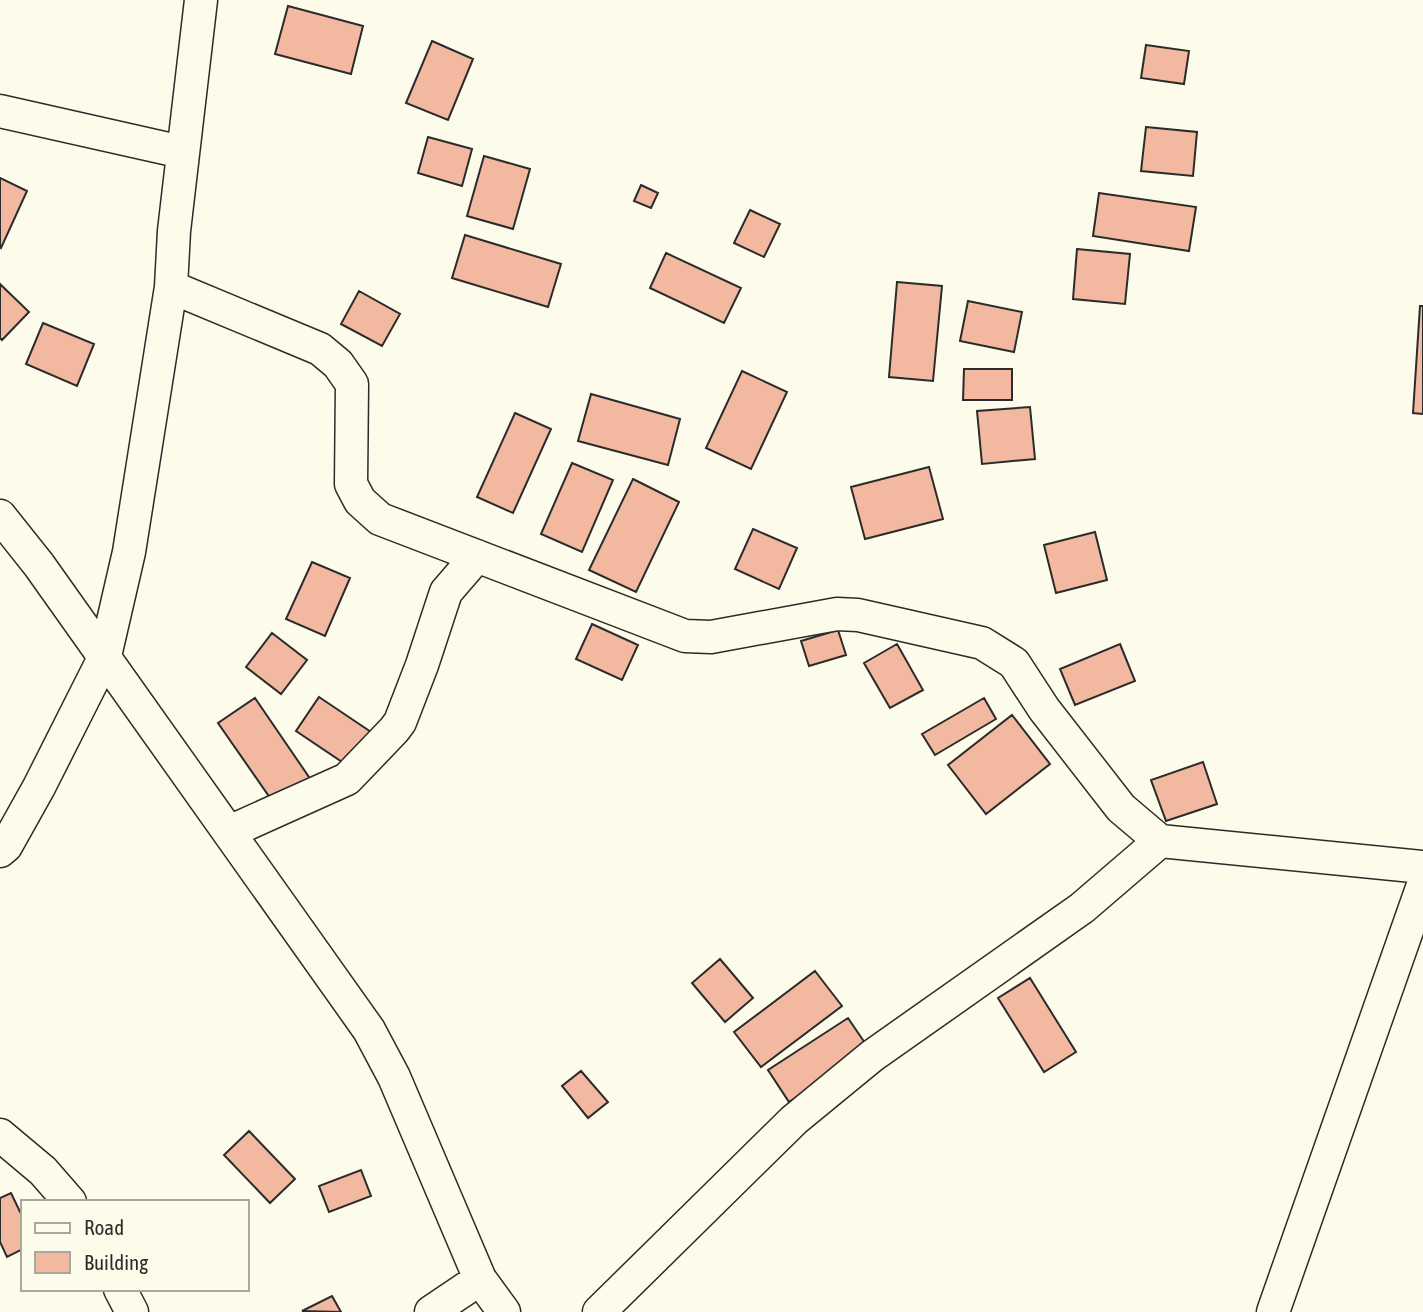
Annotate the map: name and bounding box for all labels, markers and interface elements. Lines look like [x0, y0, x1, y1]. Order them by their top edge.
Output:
legend [21, 1200, 248, 1291]
text: Road [84, 1215, 124, 1239]
text: Building [84, 1250, 148, 1274]

